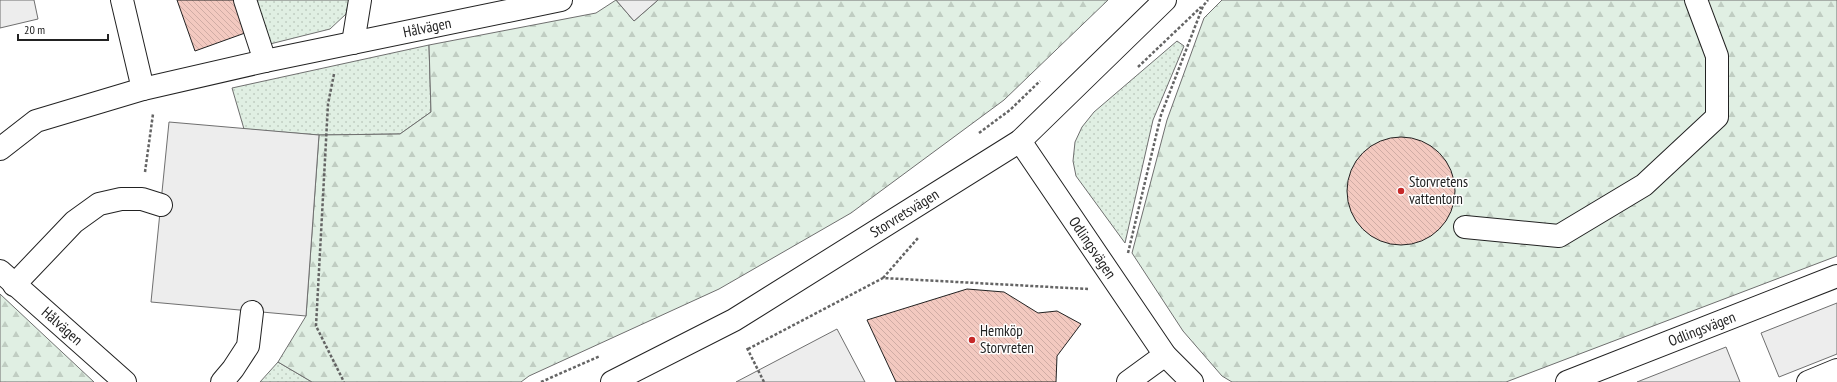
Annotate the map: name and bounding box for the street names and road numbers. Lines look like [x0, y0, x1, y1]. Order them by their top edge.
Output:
street label: Hålvägen [401, 13, 453, 41]
street label: Storvretsvägen [866, 184, 942, 241]
street label: Odlingsvägen [1065, 213, 1120, 282]
street label: Hålvägen [38, 302, 87, 349]
street label: Odlingsvägen [1665, 307, 1738, 350]

